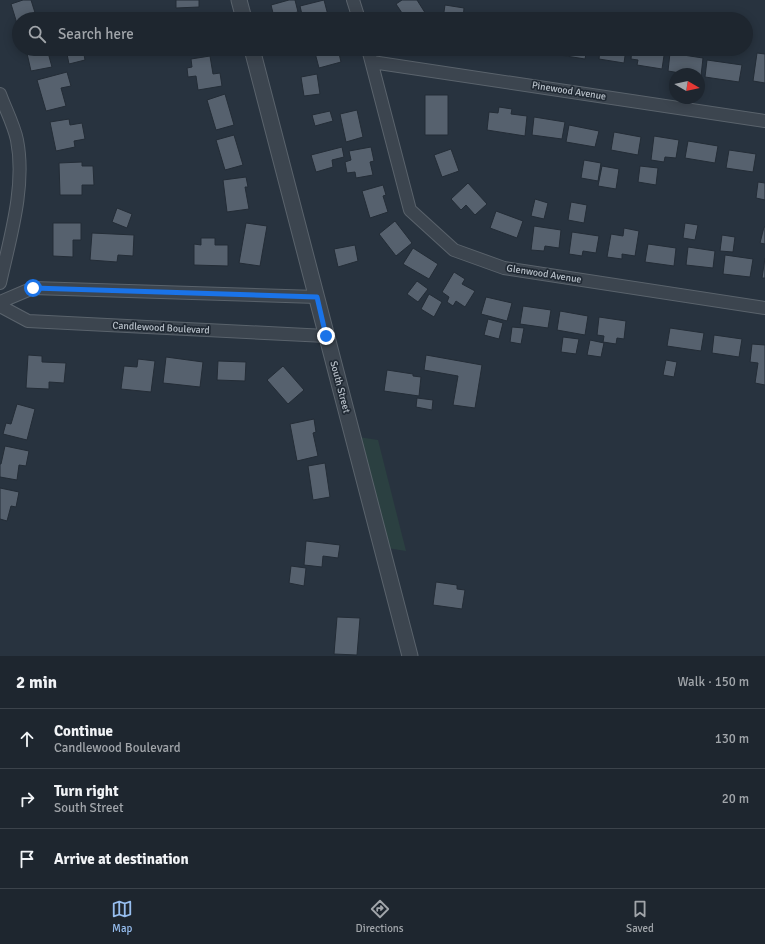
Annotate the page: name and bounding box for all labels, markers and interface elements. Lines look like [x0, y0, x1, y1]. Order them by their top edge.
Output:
search box [12, 12, 753, 56]
icon: search [26, 23, 48, 45]
text: Search here [58, 25, 134, 43]
north arrow [669, 68, 705, 104]
street label: Pinewood Avenue [531, 79, 607, 103]
street label: Glenwood Avenue [506, 262, 582, 286]
route start [24, 279, 42, 297]
street label: Candlewood Boulevard [112, 319, 210, 337]
route end [317, 327, 335, 345]
street label: South Street [327, 360, 353, 415]
text: 2 min [16, 672, 57, 693]
text: Walk · 150 m [678, 674, 749, 690]
text: Continue [54, 722, 113, 740]
icon: ahead [16, 728, 38, 750]
text: 130 m [715, 731, 749, 747]
text: Candlewood Boulevard [54, 740, 181, 756]
text: Turn right [54, 782, 119, 800]
icon: right [16, 788, 38, 810]
text: 20 m [722, 791, 749, 807]
text: South Street [54, 800, 123, 816]
icon: arrive [16, 848, 38, 870]
text: Arrive at destination [54, 850, 189, 868]
tab: Map [111, 898, 133, 935]
tab: Directions [356, 898, 404, 935]
tab: Saved [626, 898, 654, 935]

